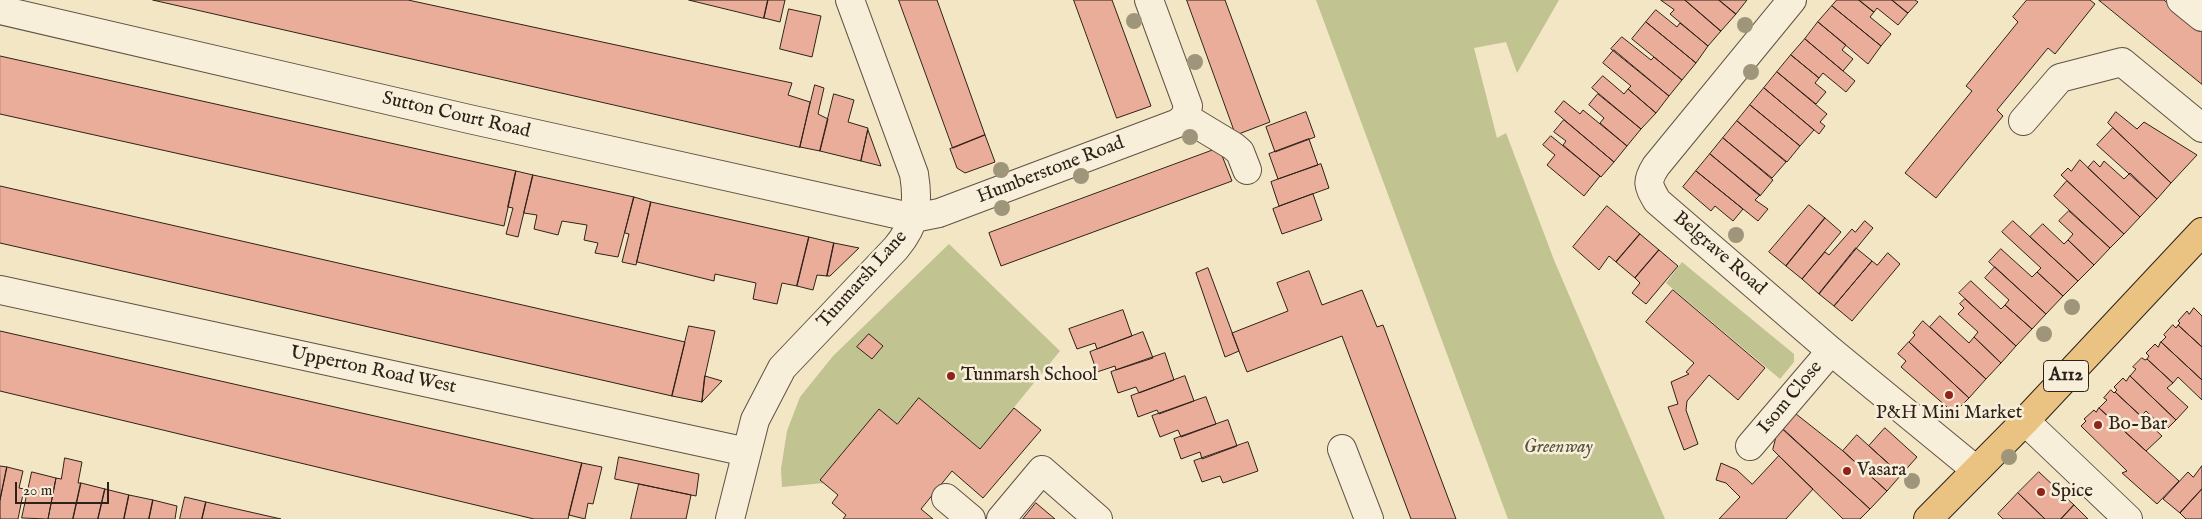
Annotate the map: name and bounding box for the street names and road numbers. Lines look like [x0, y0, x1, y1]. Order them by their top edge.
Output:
street label: Sutton Court Road [380, 88, 532, 144]
street label: Humberstone Road [974, 132, 1128, 210]
street label: Belgrave Road [1668, 207, 1770, 301]
street label: Tunmarsh Lane [813, 226, 913, 334]
street label: Upperton Road West [288, 342, 458, 400]
street label: Isom Close [1754, 357, 1828, 439]
road number: A112 [2044, 361, 2088, 392]

